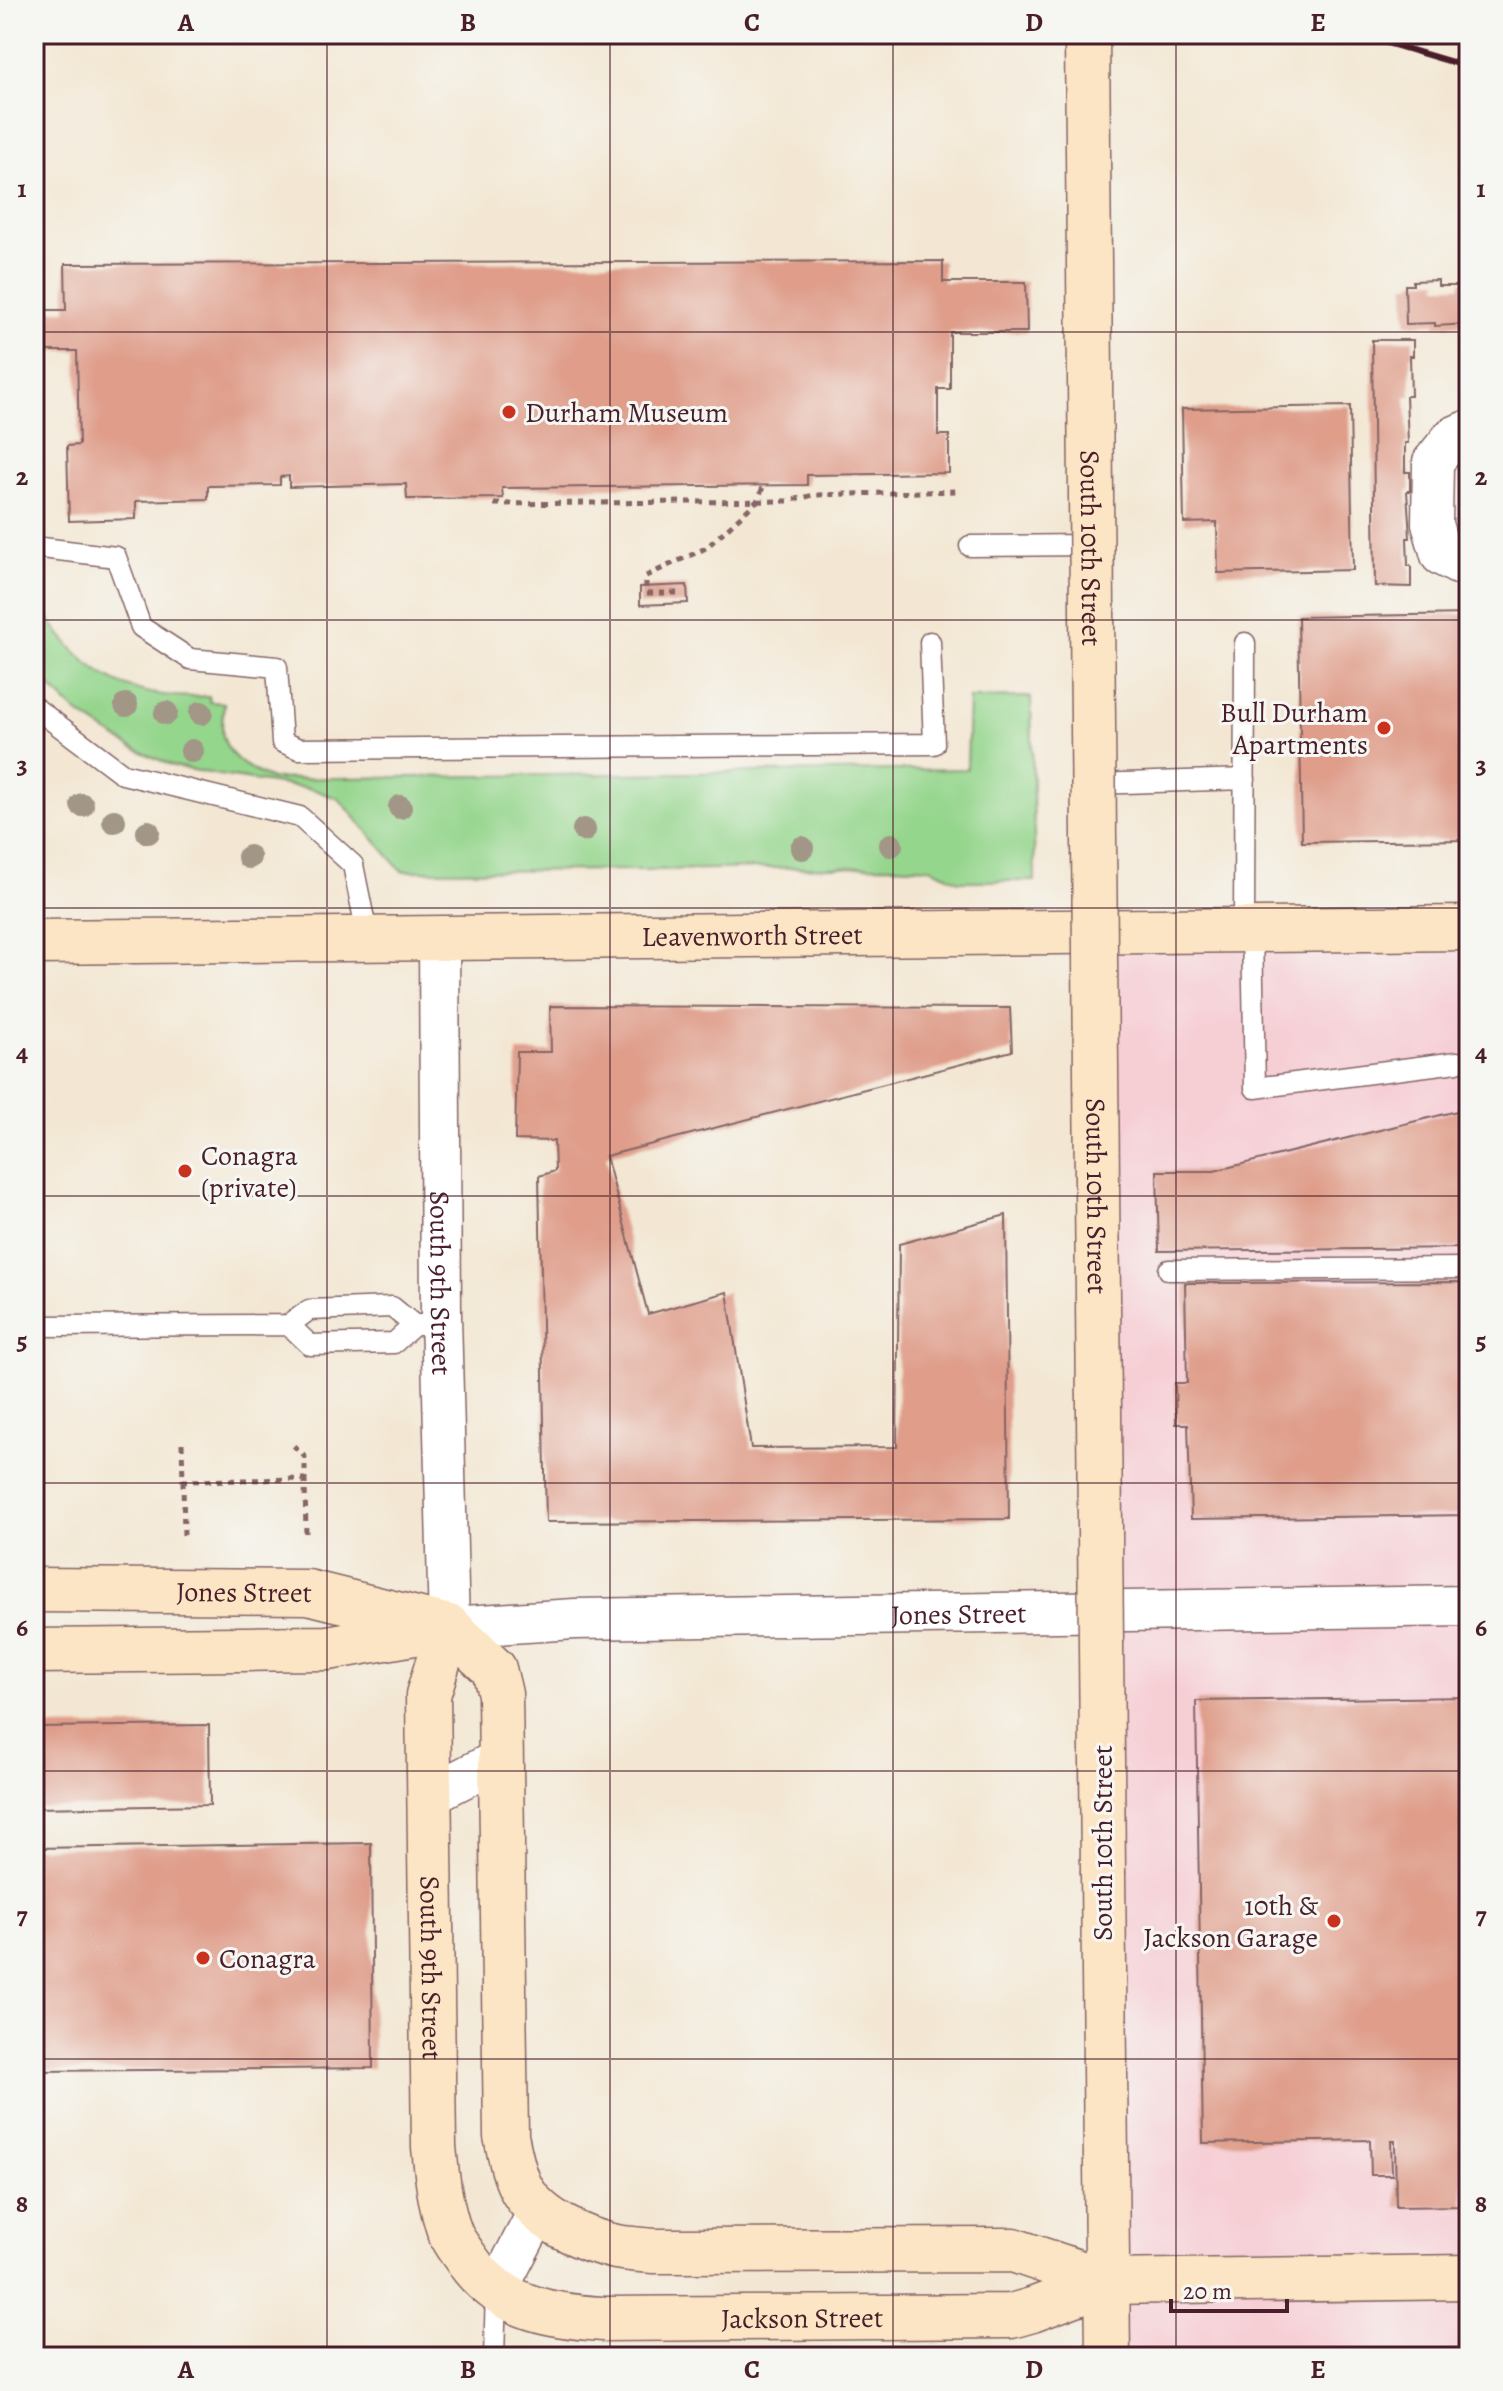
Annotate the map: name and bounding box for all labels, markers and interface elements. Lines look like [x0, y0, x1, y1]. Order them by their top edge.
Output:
text: A [177, 5, 195, 40]
text: B [460, 5, 476, 40]
text: C [744, 5, 760, 40]
text: D [1025, 5, 1043, 40]
text: E [1310, 5, 1326, 40]
text: 1 [17, 171, 27, 206]
text: 1 [1476, 171, 1486, 206]
place label: Durham Museum [525, 394, 728, 432]
marker: Durham Museum [500, 403, 518, 421]
street label: South 10th Street [1071, 450, 1110, 646]
text: 2 [16, 459, 29, 494]
text: 2 [1475, 459, 1488, 494]
place label: Bull Durham Apartments [1220, 694, 1368, 764]
marker: Bull Durham Apartments [1375, 719, 1393, 737]
text: 3 [16, 747, 28, 782]
text: 3 [1475, 747, 1487, 782]
street label: Leavenworth Street [641, 916, 863, 956]
text: 4 [16, 1035, 28, 1070]
text: 4 [1475, 1035, 1487, 1070]
street label: South 10th Street [1076, 1098, 1116, 1294]
place label: Conagra (private) [201, 1137, 298, 1207]
marker: Conagra (private) [176, 1162, 194, 1180]
street label: South 9th Street [420, 1191, 461, 1376]
text: 5 [16, 1323, 28, 1358]
text: 5 [1475, 1323, 1487, 1358]
street label: Jones Street [176, 1573, 312, 1612]
street label: Jones Street [891, 1594, 1027, 1634]
text: 6 [16, 1610, 28, 1645]
text: 6 [1475, 1610, 1487, 1645]
street label: South 10th Street [1084, 1745, 1122, 1941]
street label: South 9th Street [410, 1875, 451, 2060]
place label: 10th & Jackson Garage [1143, 1887, 1318, 1957]
text: 7 [16, 1898, 28, 1933]
text: 7 [1475, 1898, 1487, 1933]
marker: 10th & Jackson Garage [1325, 1912, 1343, 1930]
place label: Conagra [219, 1940, 316, 1978]
marker: Conagra [194, 1949, 212, 1967]
text: 8 [16, 2186, 28, 2221]
text: 8 [1475, 2186, 1487, 2221]
scale bar [1171, 2263, 1287, 2313]
text: 20 m [1183, 2275, 1232, 2307]
street label: Jackson Street [721, 2299, 883, 2338]
text: A [177, 2352, 195, 2387]
text: B [460, 2352, 476, 2387]
text: C [744, 2352, 760, 2387]
text: D [1025, 2352, 1043, 2387]
text: E [1310, 2352, 1326, 2387]

